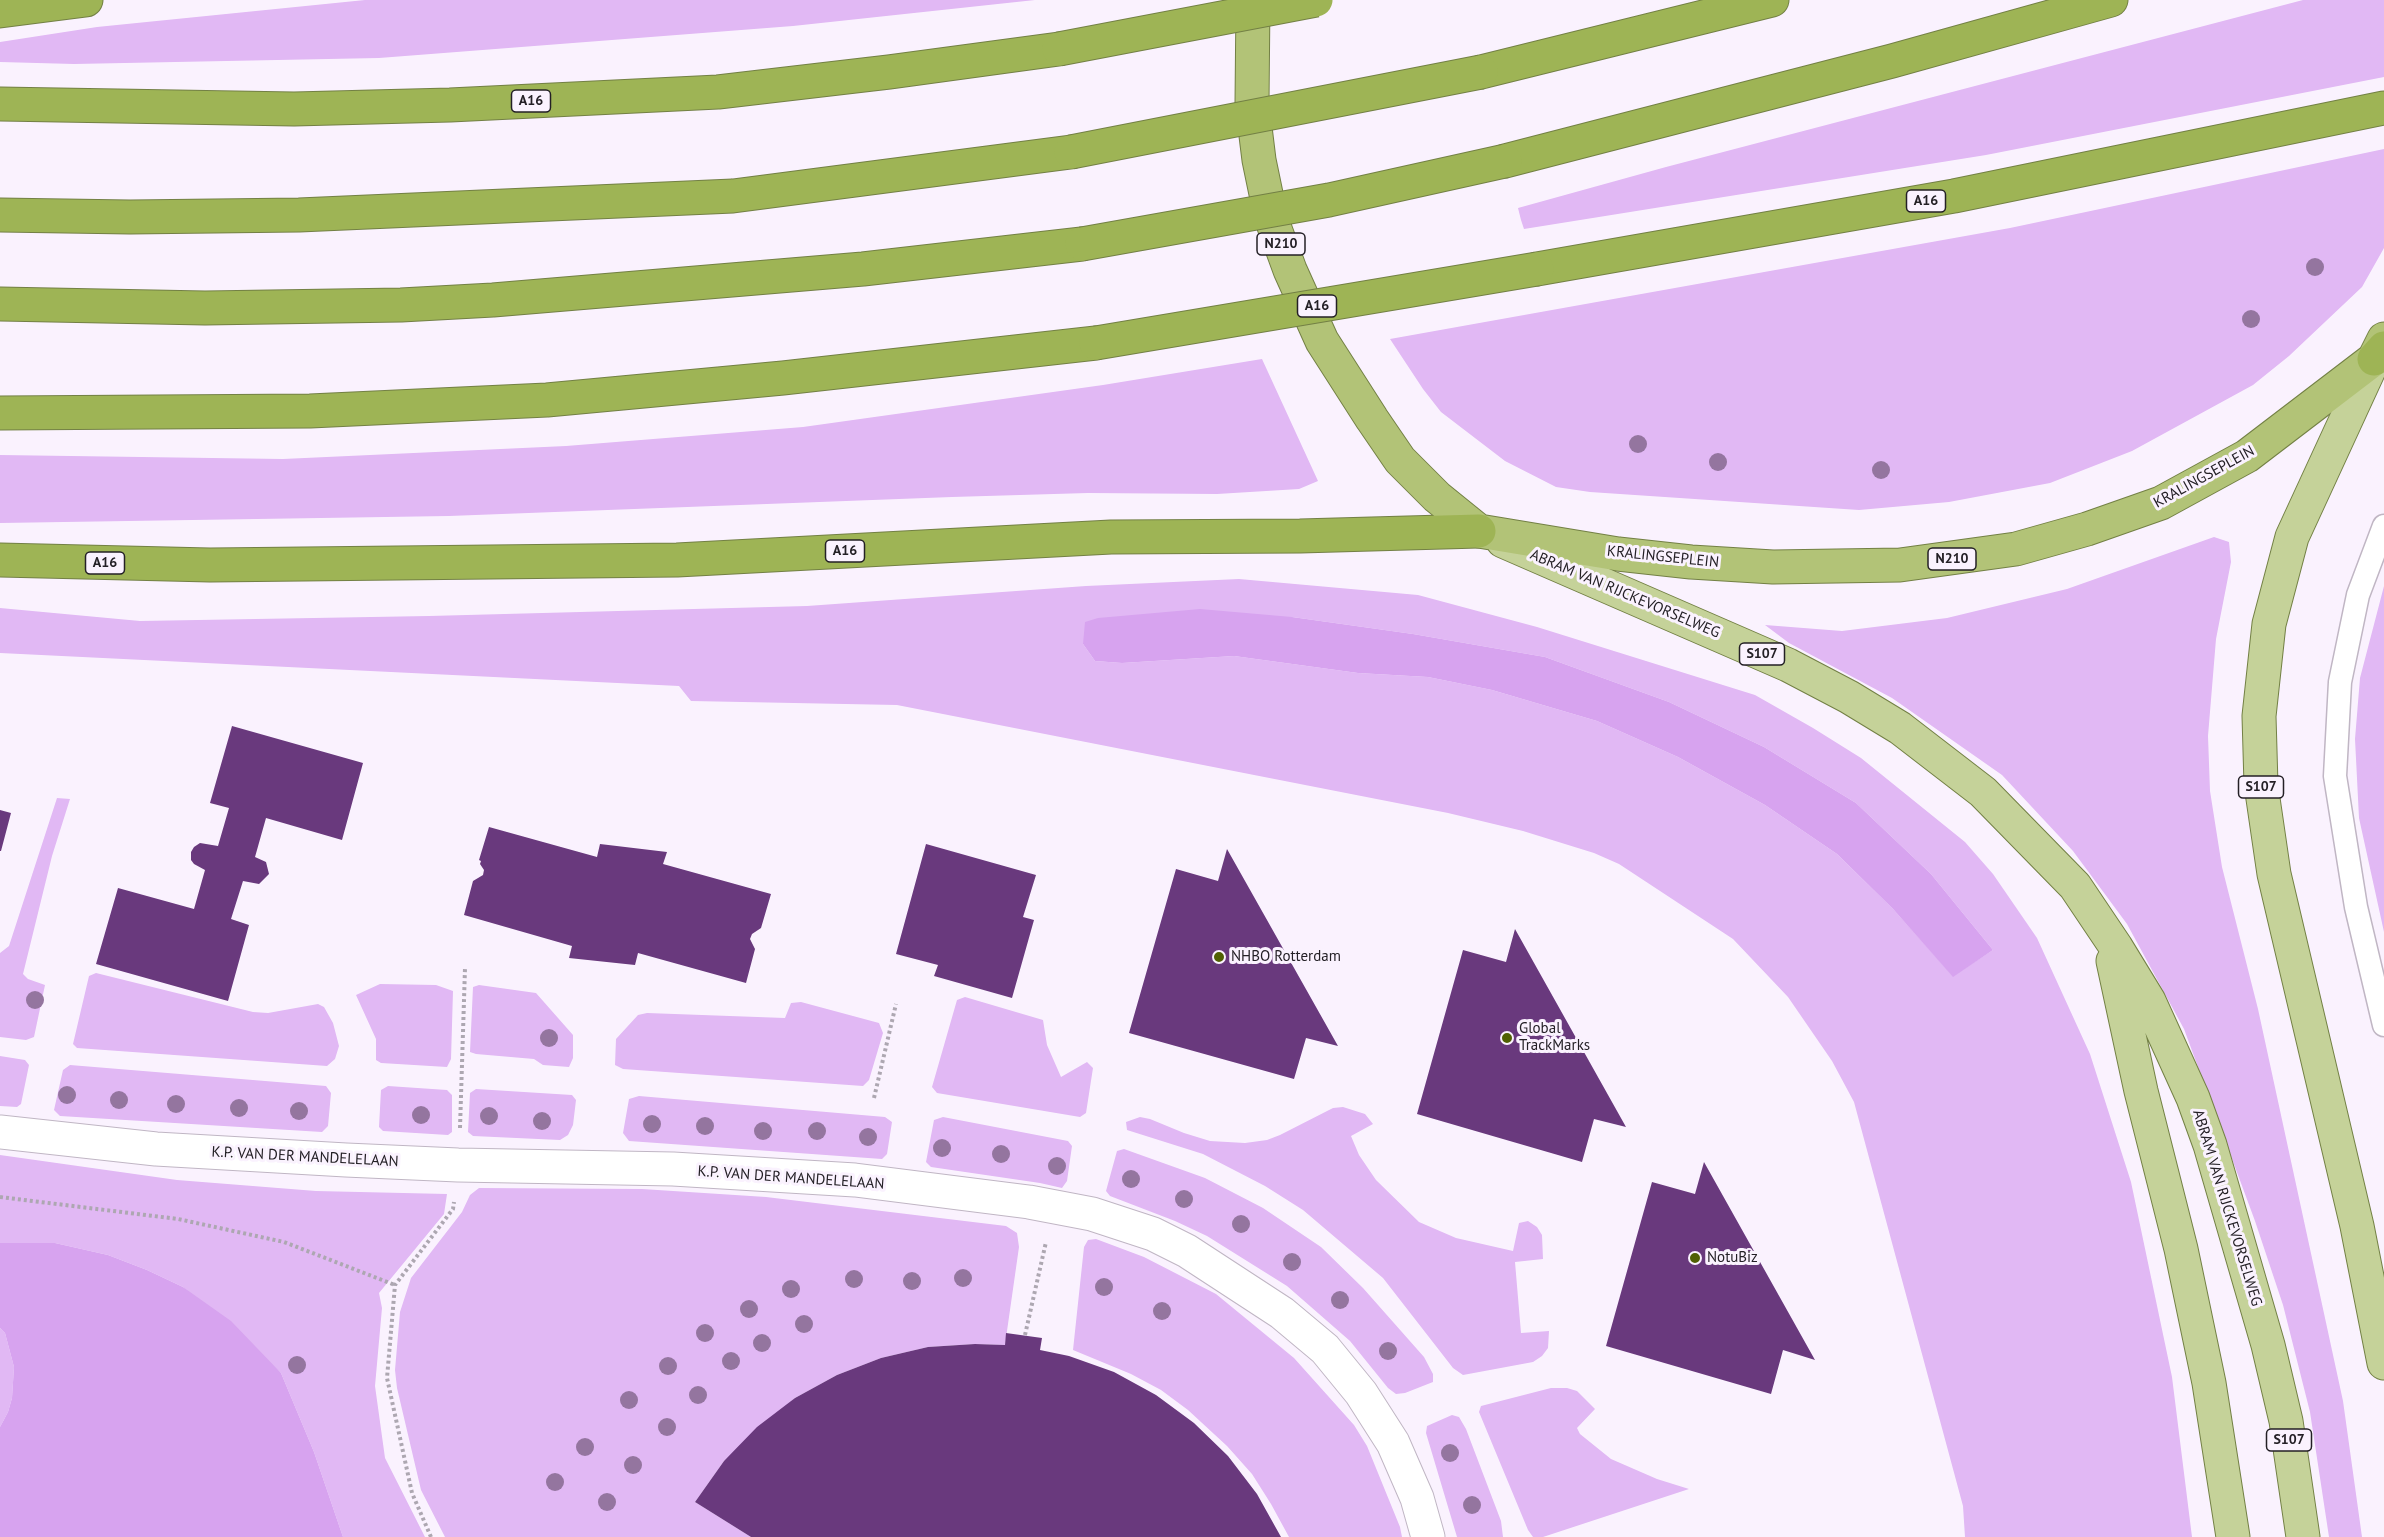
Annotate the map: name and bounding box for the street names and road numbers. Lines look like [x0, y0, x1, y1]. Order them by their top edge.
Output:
road number: A16 [512, 90, 550, 112]
road number: A16 [1906, 190, 1946, 212]
road number: N210 [1257, 233, 1305, 255]
road number: A16 [1298, 295, 1336, 317]
street label: KRALINGSEPLEIN [2150, 442, 2258, 512]
road number: A16 [826, 540, 864, 562]
street label: KRALINGSEPLEIN [1606, 542, 1720, 572]
street label: ABRAM VAN RIJCKEVORSELWEG [1527, 546, 1723, 642]
road number: N210 [1928, 548, 1976, 570]
road number: A16 [86, 552, 124, 574]
road number: S107 [1740, 643, 1784, 665]
road number: S107 [2238, 776, 2284, 798]
street label: ABRAM VAN RIJCKEVORSELWEG [2189, 1108, 2265, 1308]
street label: K.P. VAN DER MANDELELAAN [211, 1143, 399, 1171]
street label: K.P. VAN DER MANDELELAAN [697, 1162, 885, 1194]
road number: S107 [2266, 1429, 2312, 1451]

